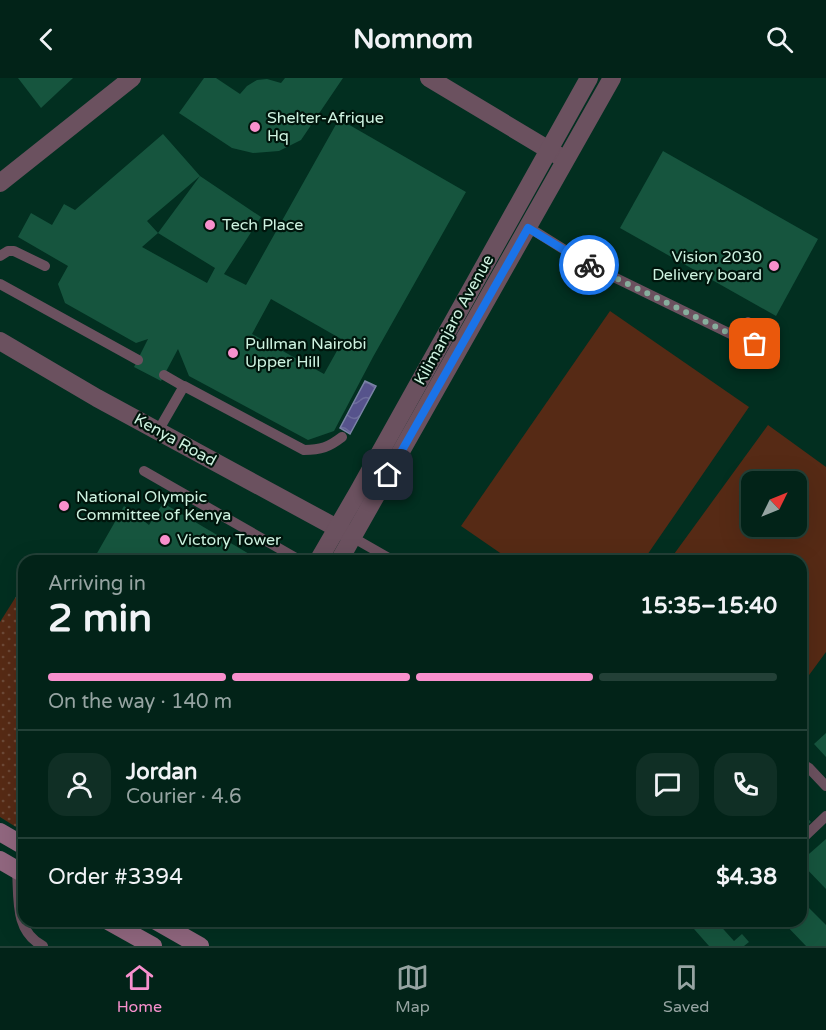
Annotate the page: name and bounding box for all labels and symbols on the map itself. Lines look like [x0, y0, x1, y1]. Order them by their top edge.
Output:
place label: Shelter-Afrique Hq [267, 108, 384, 146]
marker: Shelter-Afrique Hq [248, 120, 262, 134]
place label: Tech Place [222, 215, 303, 235]
marker: Tech Place [203, 218, 217, 232]
courier [559, 235, 619, 295]
place label: Vision 2030 Delivery board [652, 247, 762, 285]
street label: Kilimanjaro Avenue [410, 251, 498, 389]
marker: Vision 2030 Delivery board [767, 259, 781, 273]
pin [729, 318, 780, 369]
place label: Pullman Nairobi Upper Hill [245, 334, 366, 372]
marker: Pullman Nairobi Upper Hill [226, 346, 240, 360]
street label: Kenya Road [130, 409, 220, 471]
pin [362, 449, 413, 500]
north arrow [741, 471, 807, 537]
place label: National Olympic Committee of Kenya [76, 487, 231, 525]
marker: National Olympic Committee of Kenya [57, 499, 71, 513]
place label: Victory Tower [177, 530, 282, 550]
marker: Victory Tower [158, 533, 172, 547]

